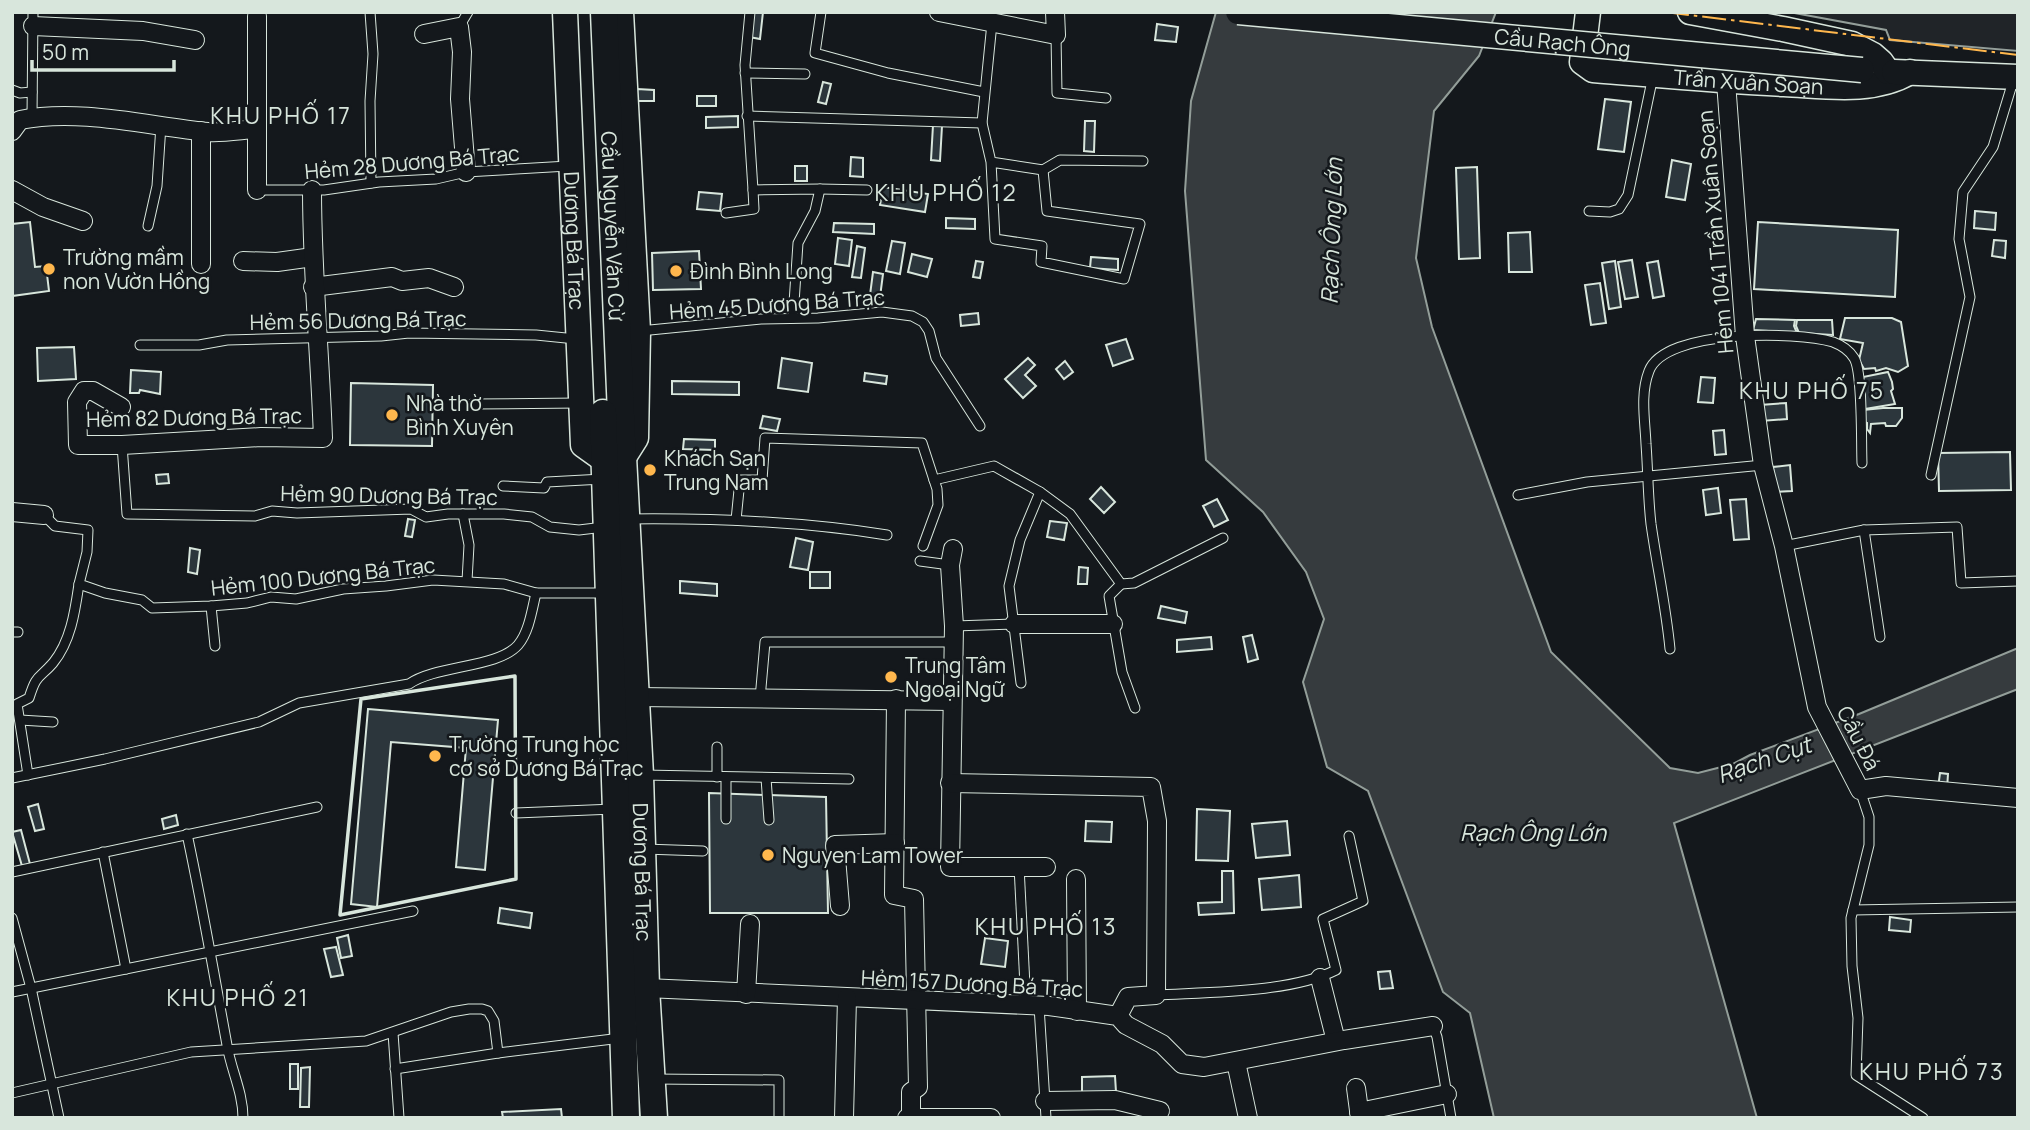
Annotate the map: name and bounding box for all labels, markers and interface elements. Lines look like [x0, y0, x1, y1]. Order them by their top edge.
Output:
street label: Cầu Rạch Ông [1493, 22, 1632, 62]
scale bar [32, 28, 173, 72]
text: 50 m [42, 38, 89, 66]
street label: Trần Xuân Soạn [1673, 63, 1824, 100]
district label: KHU PHỐ 17 [210, 99, 352, 131]
street label: Hẻm 1041 Trần Xuân Soạn [1690, 109, 1740, 355]
street label: Cầu Nguyễn Văn Cừ [595, 130, 631, 322]
street label: Hẻm 28 Dương Bá Trạc [303, 139, 521, 185]
water label: Rạch Ông Lớn [1312, 156, 1350, 305]
street label: Dương Bá Trạc [558, 171, 591, 311]
district label: KHU PHỐ 12 [874, 176, 1018, 208]
place label: Trường mầm non Vườn Hồng [63, 243, 210, 295]
place label: Đình Bình Long [690, 257, 833, 285]
marker: Trường mầm non Vườn Hồng [41, 261, 57, 277]
marker: Đình Bình Long [668, 263, 684, 279]
street label: Hẻm 45 Dương Bá Trạc [668, 282, 886, 326]
street label: Hẻm 56 Dương Bá Trạc [249, 304, 467, 336]
district label: KHU PHỐ 75 [1739, 374, 1885, 406]
place label: Nhà thờ Bình Xuyên [406, 389, 514, 441]
street label: Hẻm 82 Dương Bá Trạc [86, 401, 302, 433]
marker: Nhà thờ Bình Xuyên [384, 407, 400, 423]
place label: Khách Sạn Trung Nam [664, 444, 768, 496]
marker: Khách Sạn Trung Nam [642, 462, 658, 478]
street label: Hẻm 90 Dương Bá Trạc [280, 479, 498, 511]
street label: Hẻm 100 Dương Bá Trạc [209, 550, 437, 602]
place label: Trung Tâm Ngoại Ngữ [905, 651, 1006, 703]
marker: Trung Tâm Ngoại Ngữ [883, 669, 899, 685]
street label: Cầu Đá [1831, 701, 1887, 775]
water label: Rạch Cụt [1713, 727, 1818, 790]
place label: Trường Trung học cơ sở Dương Bá Trạc [449, 730, 643, 782]
marker: Trường Trung học cơ sở Dương Bá Trạc [427, 748, 443, 764]
street label: Dương Bá Trạc [627, 802, 659, 942]
water label: Rạch Ông Lớn [1460, 816, 1607, 848]
place label: Nguyen Lam Tower [782, 841, 964, 869]
marker: Nguyen Lam Tower [760, 847, 776, 863]
district label: KHU PHỐ 13 [975, 910, 1117, 942]
street label: Hẻm 157 Dương Bá Trạc [860, 963, 1084, 1003]
district label: KHU PHỐ 21 [166, 981, 310, 1013]
district label: KHU PHỐ 73 [1859, 1055, 2005, 1087]

